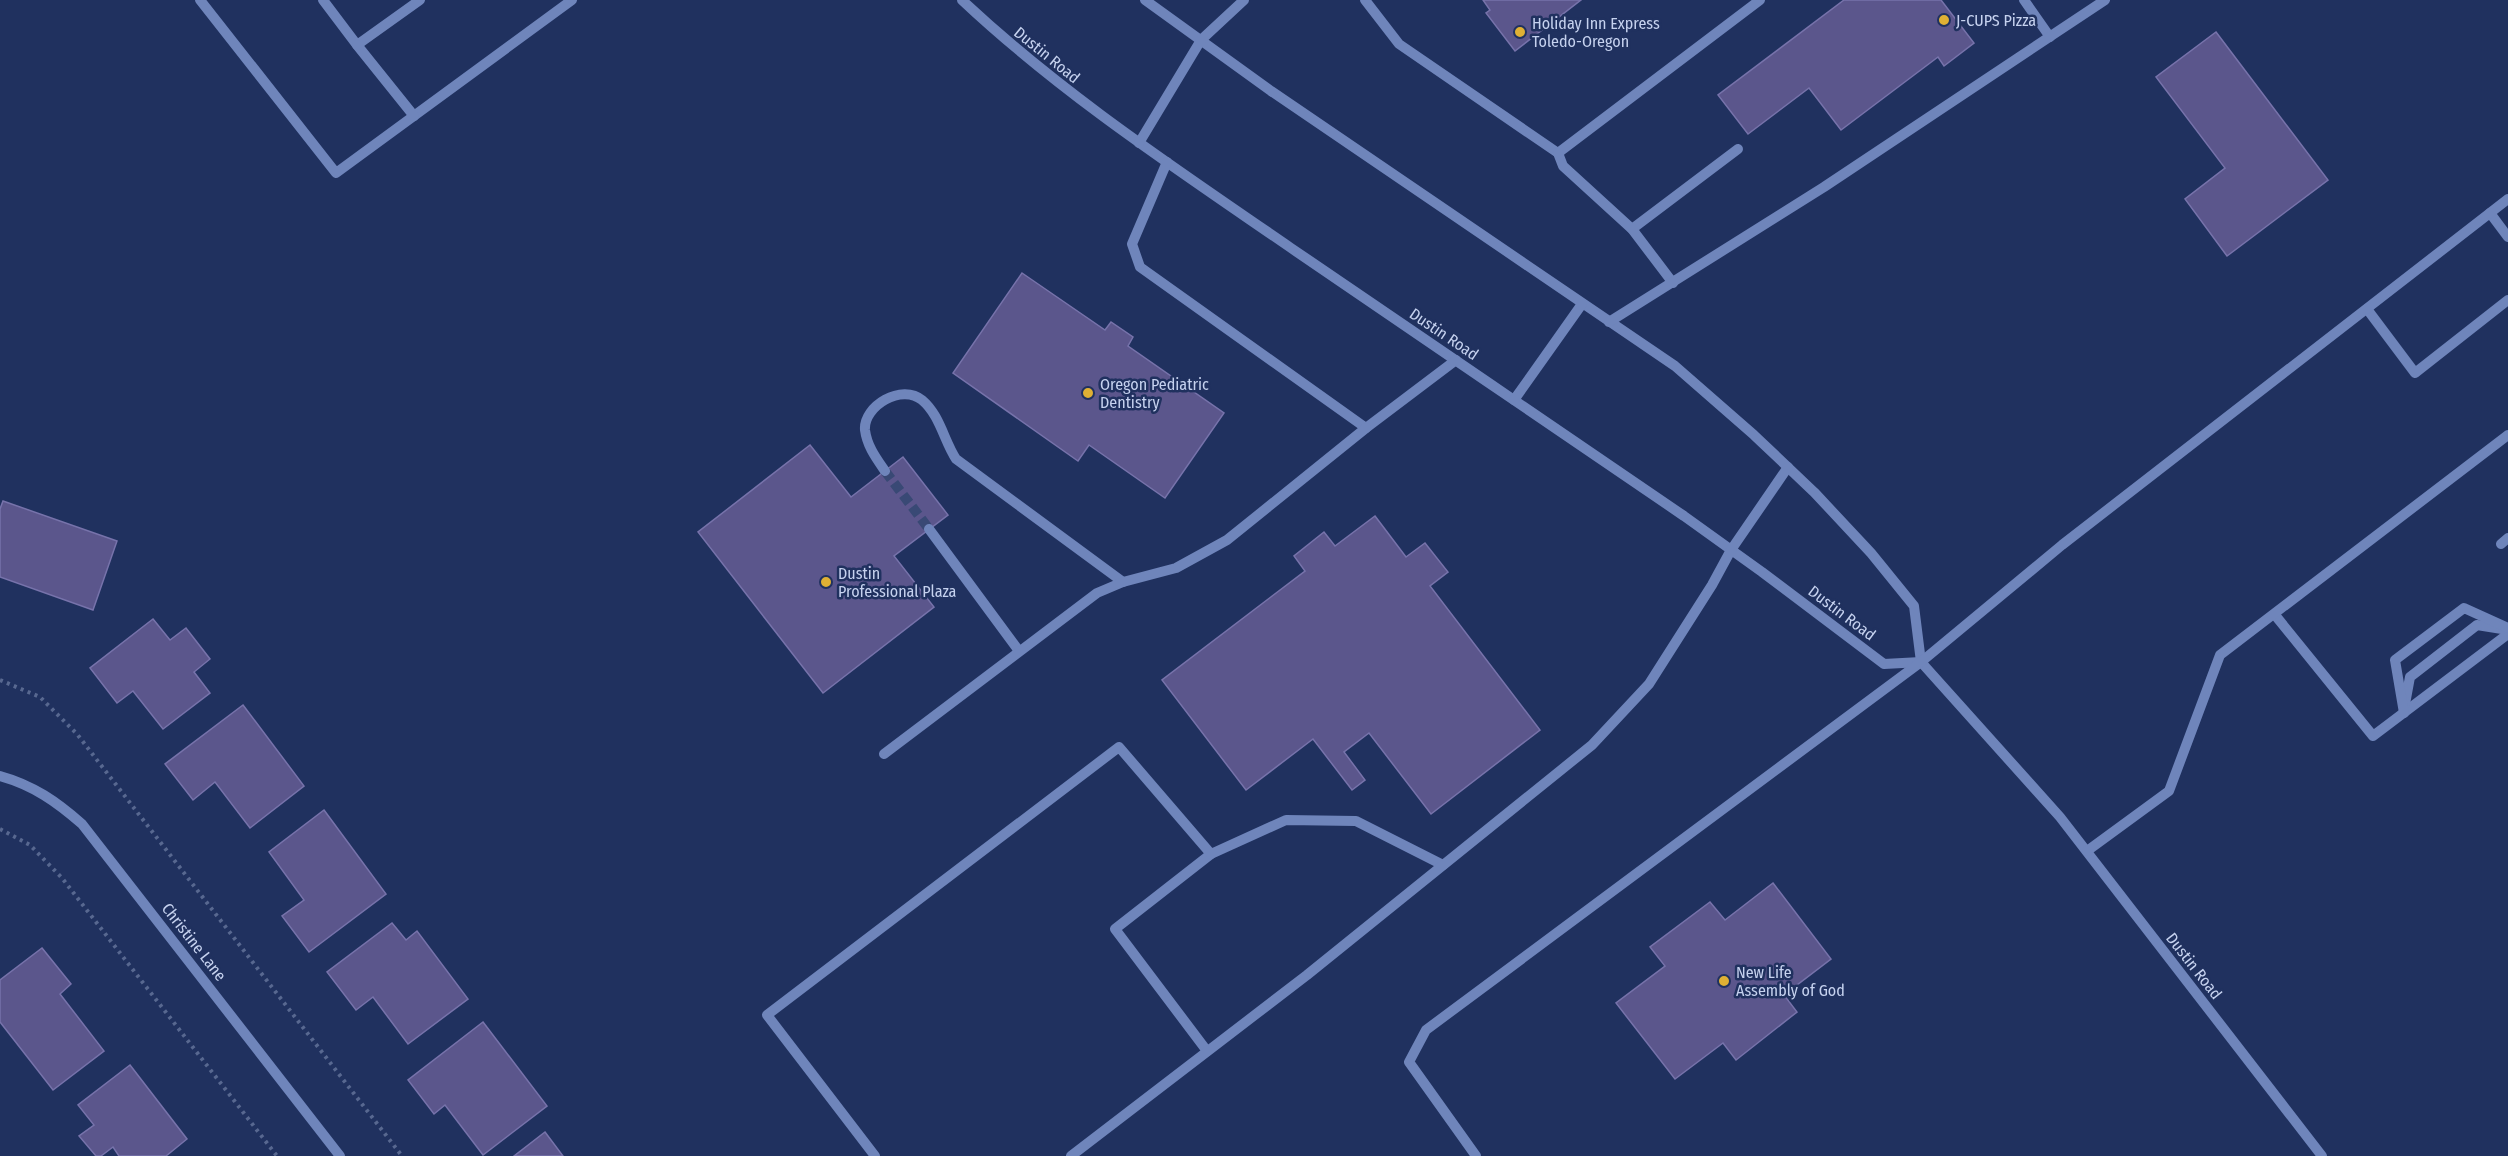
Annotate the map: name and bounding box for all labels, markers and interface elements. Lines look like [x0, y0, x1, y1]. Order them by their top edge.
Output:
place label: J-CUPS Pizza [1956, 11, 2036, 30]
marker: J-CUPS Pizza [1937, 13, 1951, 27]
place label: Holiday Inn Express Toledo-Oregon [1532, 14, 1660, 51]
street label: Dustin Road [1010, 23, 1084, 87]
marker: Holiday Inn Express Toledo-Oregon [1513, 25, 1527, 39]
street label: Dustin Road [1406, 304, 1482, 364]
place label: Oregon Pediatric Dentistry [1100, 375, 1209, 412]
marker: Oregon Pediatric Dentistry [1081, 386, 1095, 400]
place label: Dustin Professional Plaza [838, 564, 957, 601]
marker: Dustin Professional Plaza [819, 575, 833, 589]
street label: Dustin Road [1805, 582, 1879, 644]
street label: Christine Lane [158, 899, 230, 985]
street label: Dustin Road [2162, 929, 2226, 1003]
place label: New Life Assembly of God [1736, 963, 1845, 1000]
marker: New Life Assembly of God [1717, 974, 1731, 988]

